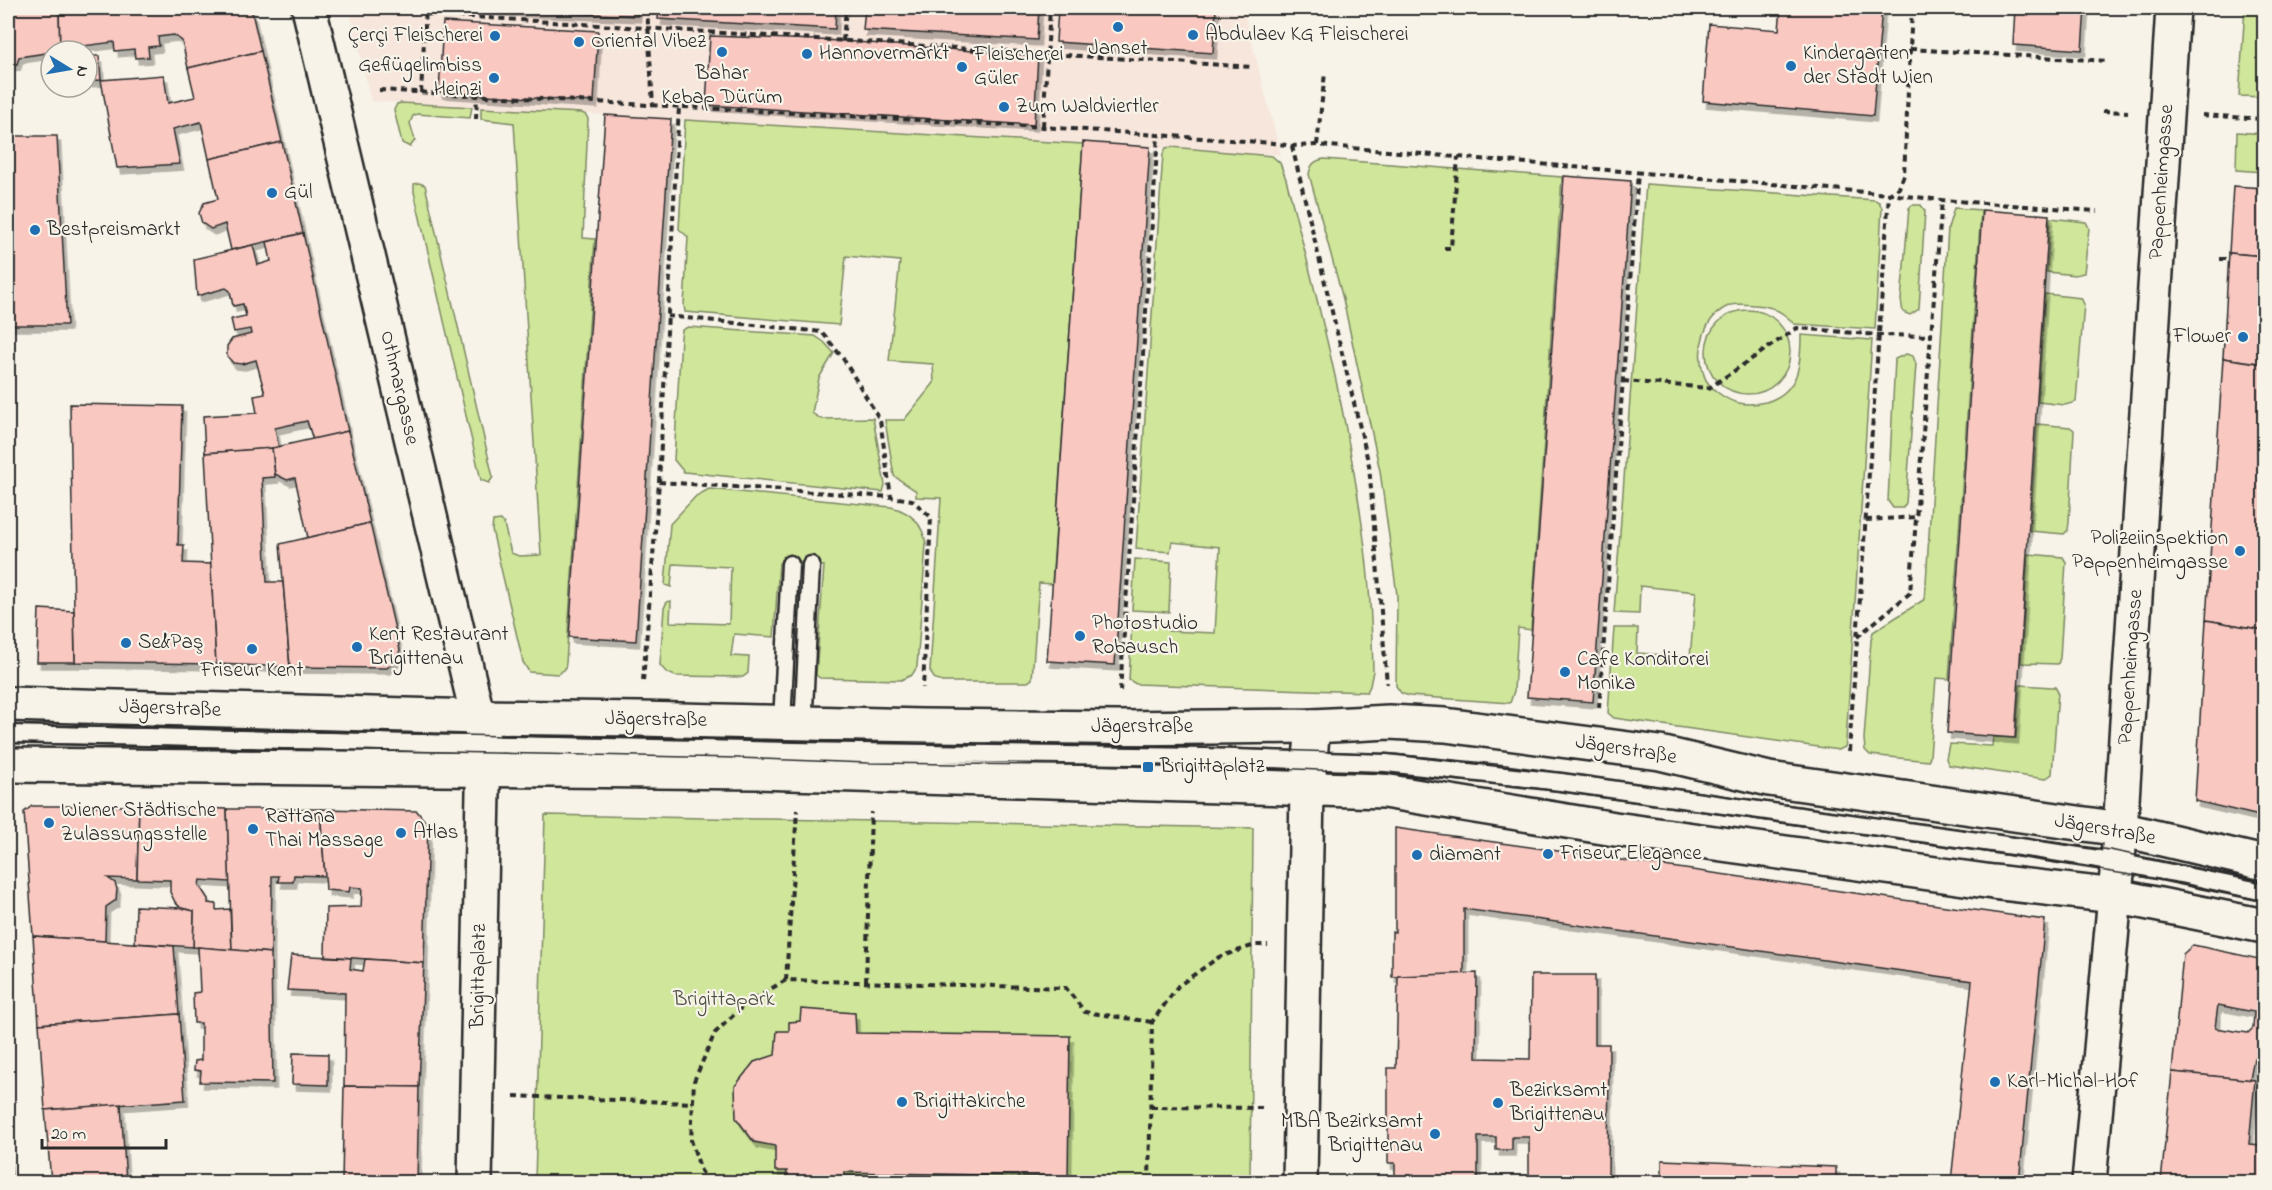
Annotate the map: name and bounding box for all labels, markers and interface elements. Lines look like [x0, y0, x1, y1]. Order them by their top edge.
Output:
marker: Janset [1111, 20, 1125, 34]
place label: Abdulaev KG Fleischerei [1205, 20, 1408, 50]
place label: Çerçi Fleischerei [348, 21, 483, 51]
place label: Oriental Vibez [591, 27, 706, 57]
marker: Abdulaev KG Fleischerei [1186, 28, 1200, 42]
marker: Çerçi Fleischerei [488, 29, 502, 43]
place label: Janset [1088, 34, 1148, 64]
marker: Oriental Vibez [572, 35, 586, 49]
north arrow [39, 39, 99, 99]
place label: Hannovermarkt [819, 39, 949, 69]
place label: Kindergarten der Stadt Wien [1803, 39, 1933, 93]
place label: Fleischerei Güler [973, 40, 1063, 94]
marker: Bahar Kebap Dürüm [715, 45, 729, 59]
marker: Hannovermarkt [800, 47, 814, 61]
place label: Geflügelimbiss Heinzi [358, 51, 482, 105]
place label: Bahar Kebap Dürüm [662, 59, 782, 113]
marker: Kindergarten der Stadt Wien [1784, 59, 1798, 73]
marker: Fleischerei Güler [955, 60, 969, 74]
text: N [69, 64, 95, 79]
marker: Geflügelimbiss Heinzi [487, 71, 501, 85]
place label: Zum Waldviertler [1016, 92, 1159, 122]
marker: Zum Waldviertler [997, 100, 1011, 114]
street label: Pappenheimgasse [2142, 103, 2184, 261]
place label: Gül [284, 178, 313, 208]
marker: Gül [265, 186, 279, 200]
place label: Bestpreismarkt [46, 215, 181, 245]
marker: Bestpreismarkt [28, 223, 42, 237]
place label: Flower [2172, 322, 2231, 352]
street label: Othmargasse [369, 328, 427, 449]
marker: Flower [2236, 330, 2250, 344]
place label: Polizeiinspektion Pappenheimgasse [2072, 524, 2229, 580]
marker: Polizeiinspektion Pappenheimgasse [2233, 544, 2247, 558]
street label: Pappenheimgasse [2111, 588, 2153, 746]
place label: Photostudio Robausch [1092, 609, 1198, 663]
place label: Kent Restaurant Brigittenau [368, 620, 509, 676]
place label: Se&Paş [138, 628, 203, 658]
marker: Photostudio Robausch [1073, 629, 1087, 643]
marker: Se&Paş [119, 636, 133, 650]
marker: Kent Restaurant Brigittenau [350, 640, 364, 654]
marker: Friseur Kent [245, 642, 259, 656]
place label: Cafe Konditorei Monika [1577, 645, 1709, 699]
place label: Friseur Kent [199, 656, 304, 686]
marker: Cafe Konditorei Monika [1558, 665, 1572, 679]
street label: Jägerstraße [118, 692, 222, 728]
street label: Jägerstraße [605, 704, 708, 738]
street label: Jägerstraße [1091, 712, 1194, 744]
street label: Jägerstraße [1573, 727, 1679, 775]
place label: Brigittaplatz [1159, 752, 1265, 784]
marker: Brigittaplatz [1141, 760, 1155, 774]
place label: Wiener Städtische Zulassungsstelle [61, 796, 217, 852]
place label: Rattana Thai Massage [265, 802, 384, 858]
street label: Jägerstraße [2052, 806, 2159, 856]
marker: Wiener Städtische Zulassungsstelle [42, 816, 56, 830]
place label: Atlas [413, 818, 459, 848]
marker: Rattana Thai Massage [246, 822, 260, 836]
marker: Atlas [394, 826, 408, 840]
place label: Friseur Elegance [1559, 839, 1702, 871]
place label: diamant [1429, 840, 1501, 870]
marker: Friseur Elegance [1541, 847, 1555, 861]
marker: diamant [1410, 848, 1424, 862]
street label: Brigittaplatz [463, 923, 497, 1030]
park label: Brigittapark [672, 985, 776, 1017]
place label: Karl-Michal-Hof [2007, 1067, 2138, 1097]
marker: Karl-Michal-Hof [1988, 1075, 2002, 1089]
place label: Bezirksamt Brigittenau [1509, 1076, 1607, 1132]
place label: Brigittakirche [913, 1087, 1026, 1119]
marker: Brigittakirche [895, 1095, 909, 1109]
marker: Bezirksamt Brigittenau [1491, 1096, 1505, 1110]
place label: MBA Bezirksamt Brigittenau [1281, 1107, 1423, 1163]
scale bar [42, 1112, 166, 1150]
text: 20 m [51, 1122, 86, 1148]
marker: MBA Bezirksamt Brigittenau [1428, 1127, 1442, 1141]

